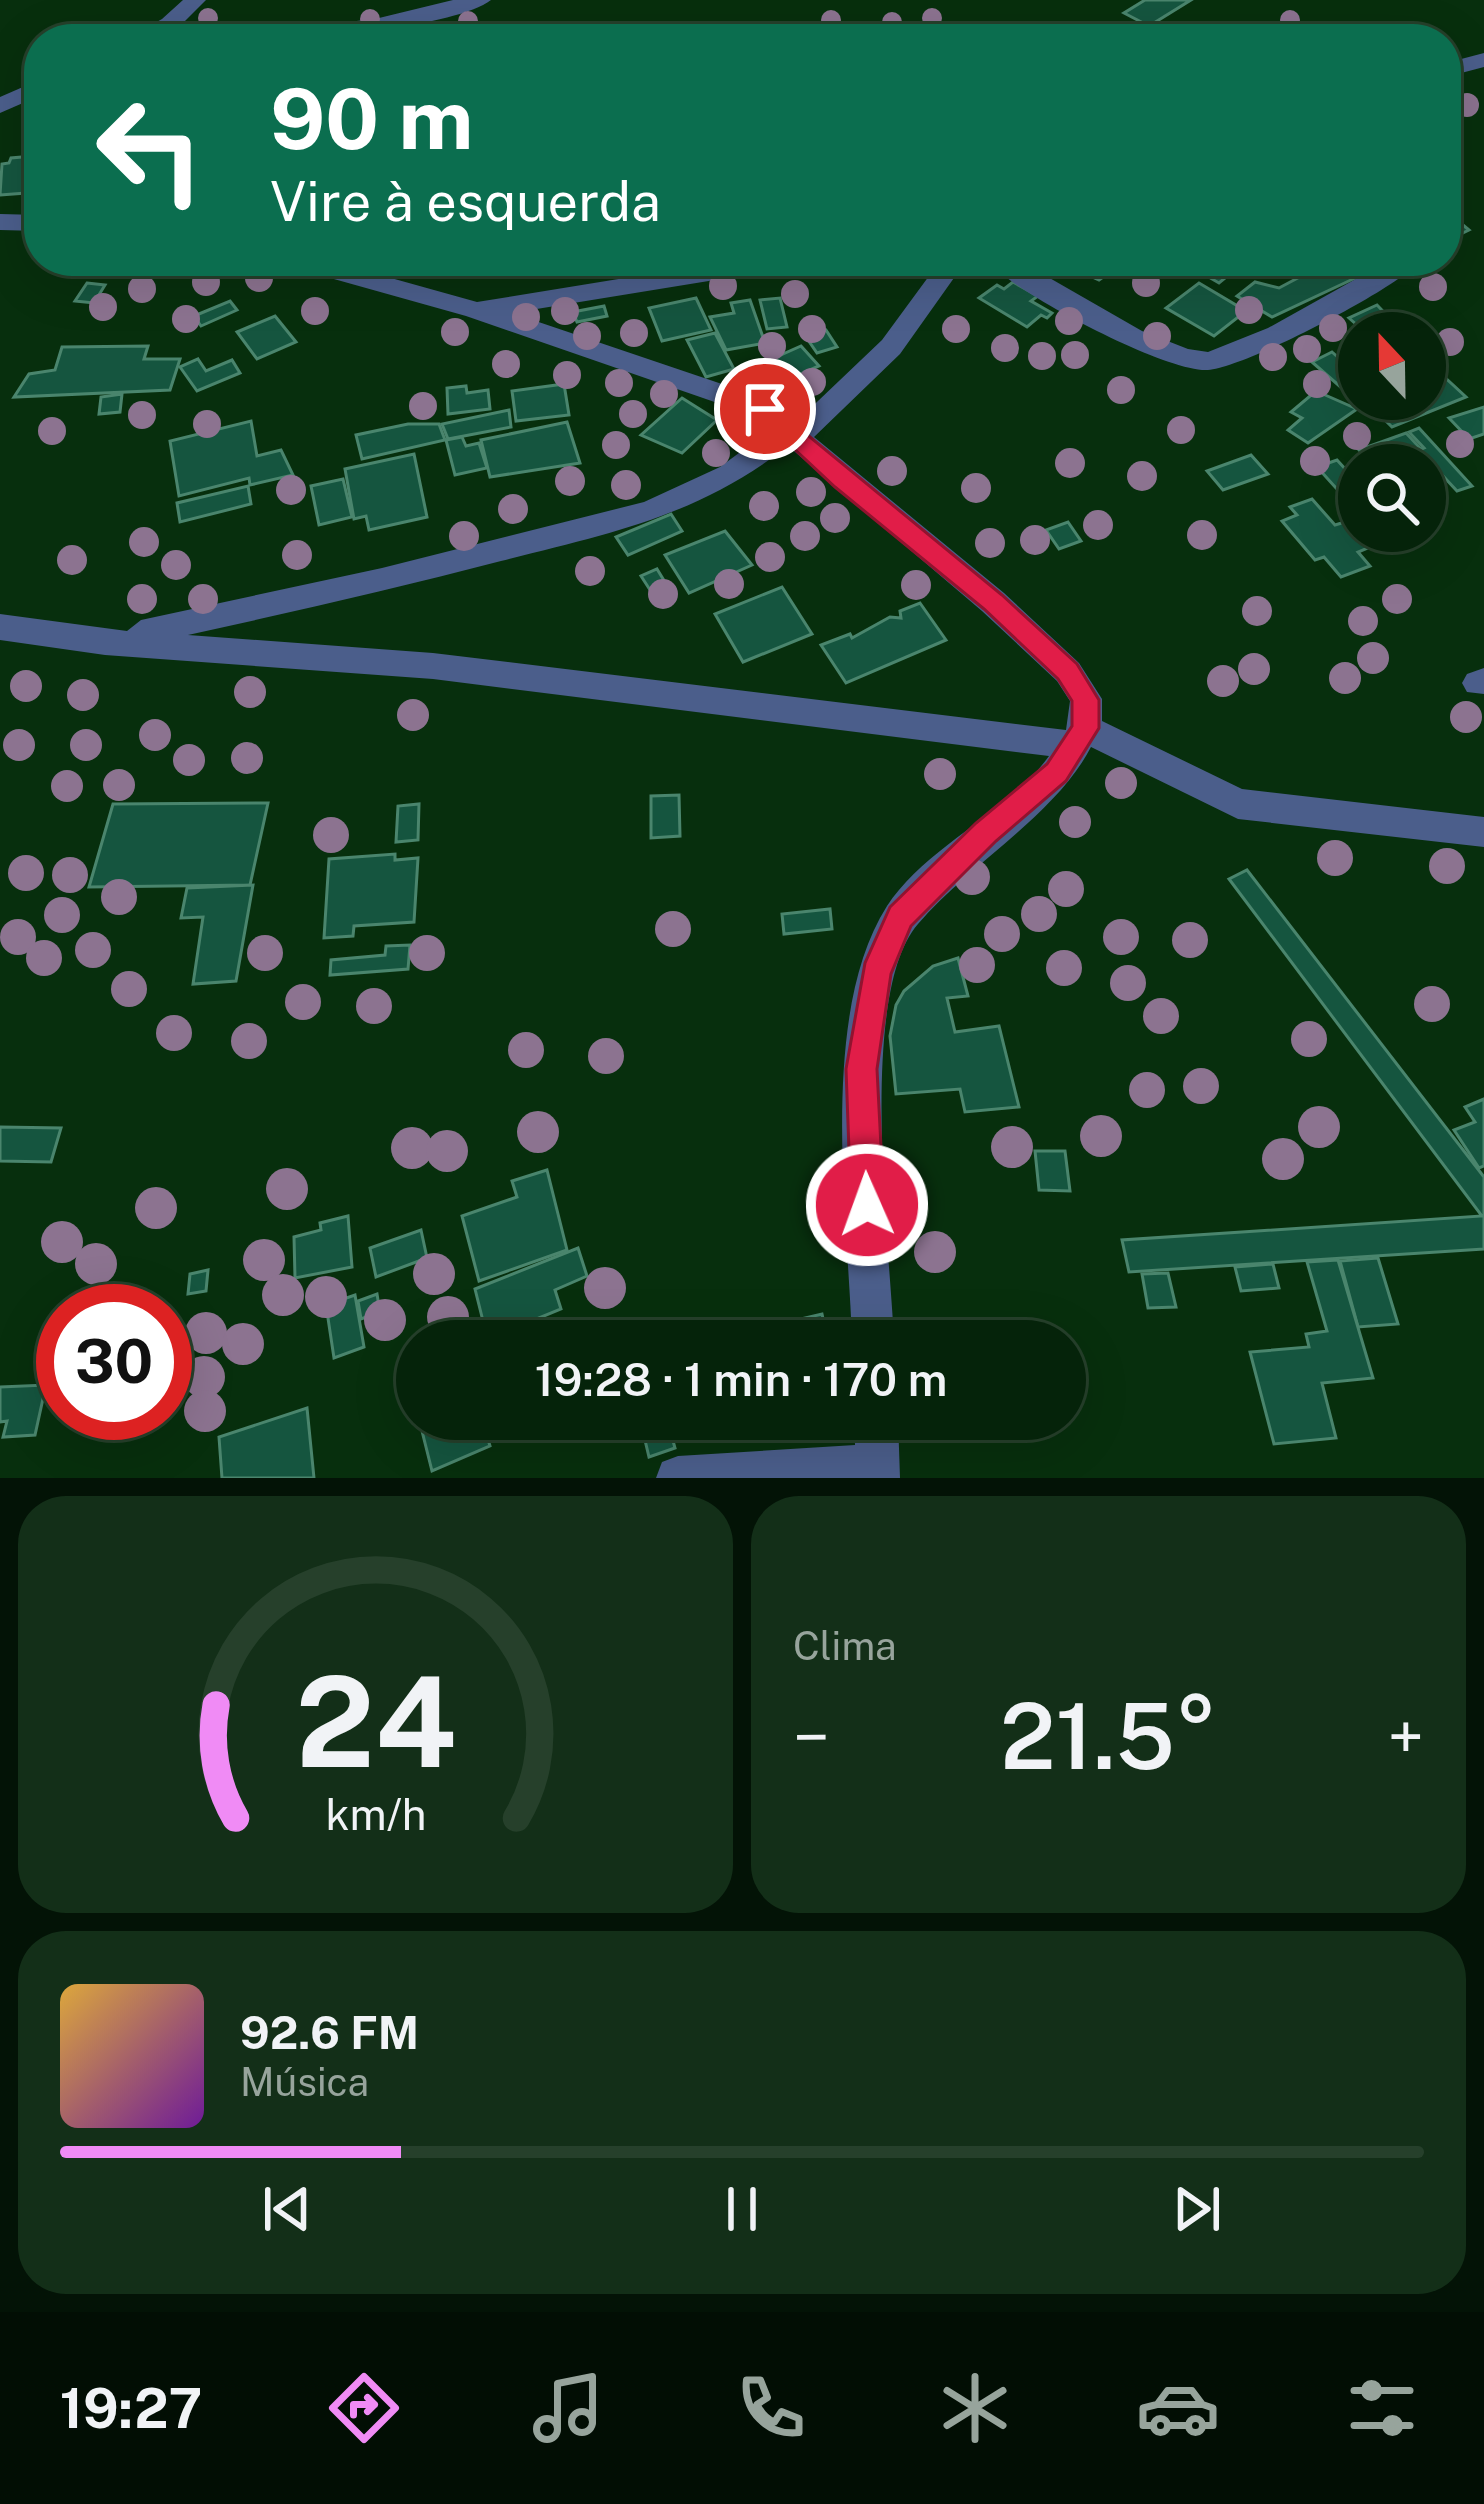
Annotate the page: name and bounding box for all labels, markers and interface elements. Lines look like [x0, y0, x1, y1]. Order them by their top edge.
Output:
text: 90 m [270, 69, 473, 168]
icon: left [72, 72, 228, 228]
text: Vire à esquerda [270, 170, 661, 233]
north arrow [1338, 312, 1446, 420]
map controls [1338, 312, 1446, 552]
pin [714, 358, 816, 460]
icon: arrive [732, 376, 798, 442]
button: search [1338, 444, 1446, 552]
position arrow [804, 1142, 930, 1268]
speed limit sign: 30 [36, 1284, 192, 1440]
text: 19:28 · 1 min · 170 m [535, 1353, 947, 1406]
text: Clima [793, 1623, 897, 1669]
text: 24 [295, 1648, 456, 1795]
text: 21.5° [1000, 1683, 1217, 1789]
text: − [793, 1698, 830, 1776]
text: + [1387, 1698, 1424, 1776]
text: km/h [325, 1788, 426, 1839]
text: 92.6 FM [240, 2006, 419, 2059]
text: Música [240, 2059, 369, 2105]
icon: previous [254, 2176, 320, 2242]
icon: pause [709, 2176, 775, 2242]
icon: next [1164, 2176, 1230, 2242]
icon: directions [322, 2366, 406, 2450]
icon: music [526, 2366, 610, 2450]
icon: phone [729, 2366, 813, 2450]
icon: climate [933, 2366, 1017, 2450]
icon: car [1136, 2366, 1220, 2450]
icon: filters [1340, 2366, 1424, 2450]
text: 19:27 [60, 2377, 202, 2440]

